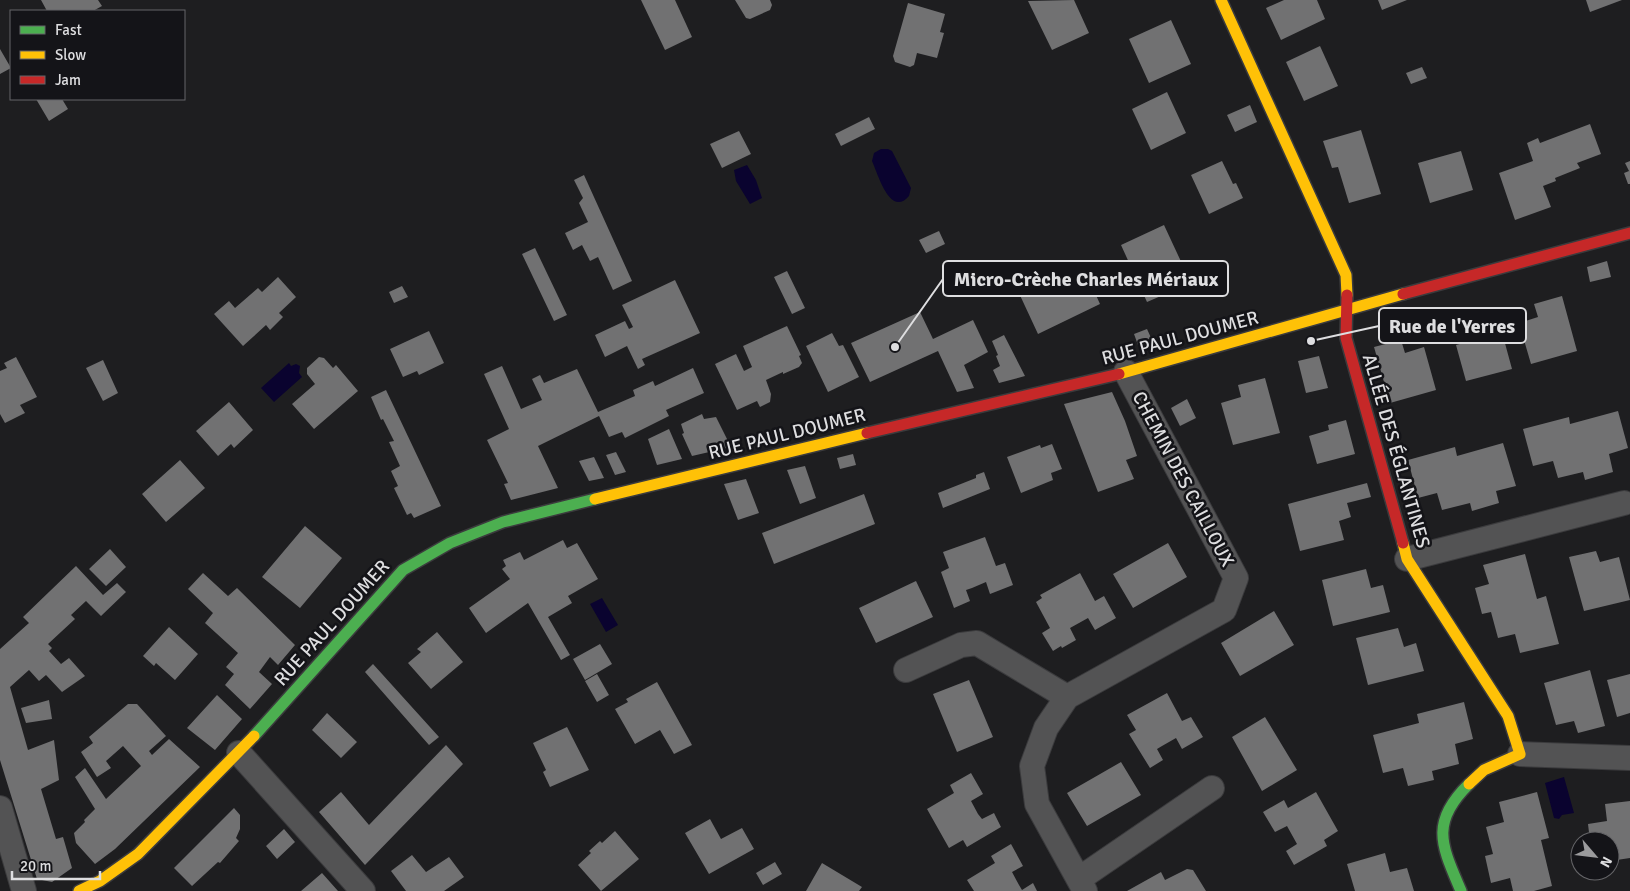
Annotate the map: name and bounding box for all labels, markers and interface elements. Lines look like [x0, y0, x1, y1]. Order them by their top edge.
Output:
legend [10, 10, 185, 100]
text: Fast [55, 21, 82, 39]
text: Slow [55, 46, 86, 64]
text: Jam [55, 71, 81, 89]
callout: Micro-Crèche Charles Mériaux [943, 261, 1228, 296]
text: Micro-Crèche Charles Mériaux [954, 267, 1219, 292]
street label: RUE PAUL DOUMER [1099, 306, 1261, 370]
callout: Rue de l'Yerres [1379, 308, 1526, 343]
text: Rue de l'Yerres [1389, 314, 1515, 339]
street label: ALLÉE DES ÉGLANTINES [1357, 351, 1435, 551]
street label: CHEMIN DES CAILLOUX [1127, 387, 1239, 571]
street label: RUE PAUL DOUMER [706, 403, 868, 465]
street label: RUE PAUL DOUMER [269, 555, 395, 691]
north arrow [1570, 831, 1620, 881]
scale bar [12, 848, 100, 880]
text: N [1596, 854, 1616, 870]
text: 20 m [20, 857, 51, 875]

